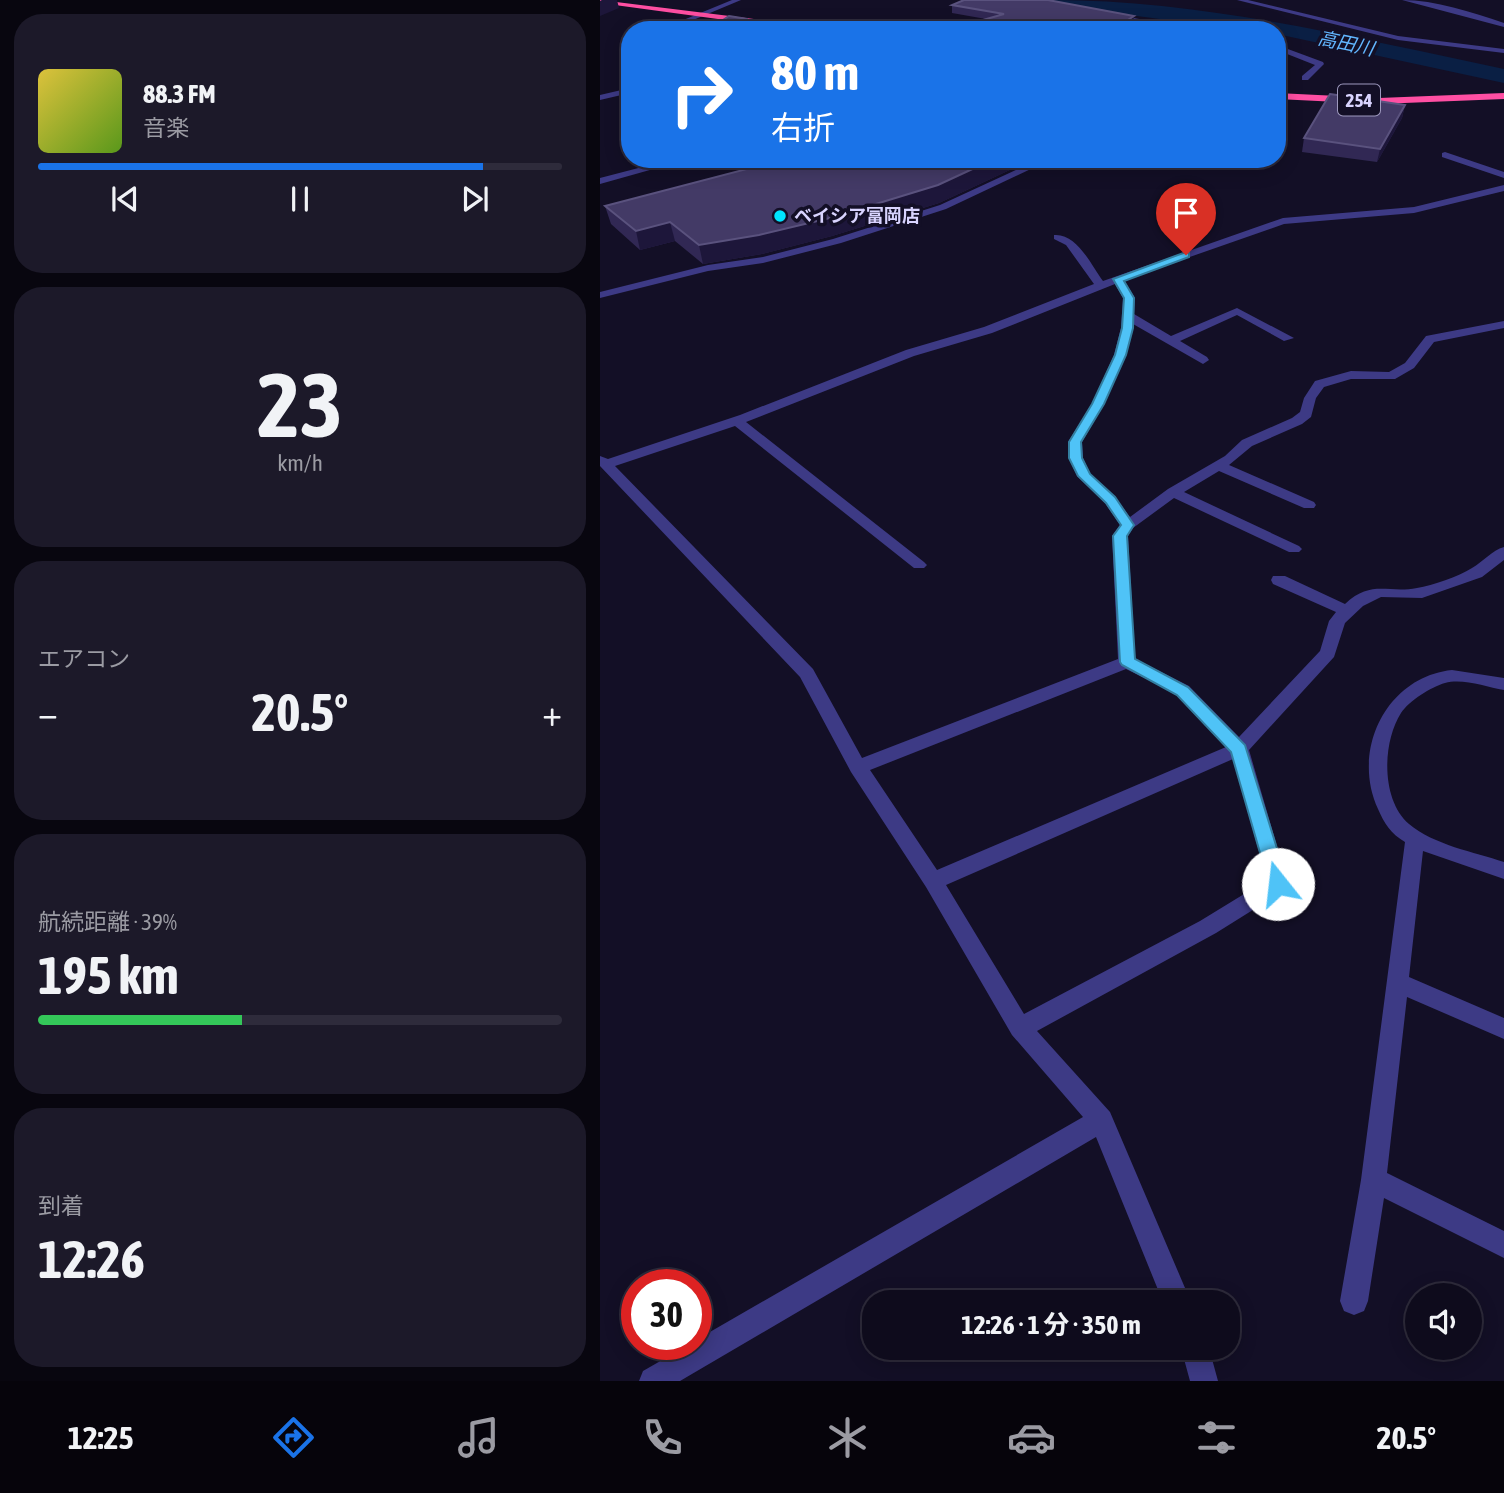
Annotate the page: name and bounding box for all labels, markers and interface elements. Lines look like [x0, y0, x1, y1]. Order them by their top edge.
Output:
water label: 高田川 [1316, 26, 1378, 60]
text: 80 m [771, 44, 859, 100]
icon: right [656, 49, 747, 140]
text: 88.3 FM [143, 79, 216, 109]
road number: 254 [1338, 85, 1380, 116]
text: 右折 [771, 109, 835, 146]
text: 音楽 [143, 115, 189, 141]
icon: previous [106, 180, 144, 218]
icon: pause [281, 180, 319, 218]
icon: next [456, 180, 494, 218]
pin [1156, 183, 1216, 255]
icon: arrive [1167, 194, 1205, 232]
place label: ベイシア富岡店 [794, 205, 920, 226]
marker: ベイシア富岡店 [772, 208, 788, 224]
text: 23 [257, 352, 343, 456]
text: km/h [277, 450, 323, 476]
text: エアコン [38, 646, 130, 672]
text: 20.5° [252, 682, 348, 742]
text: − [38, 691, 58, 734]
text: + [542, 691, 562, 734]
position arrow [1241, 847, 1315, 921]
text: 航続距離 · 39% [38, 909, 177, 935]
text: 195 km [38, 945, 179, 1005]
text: 到着 [38, 1193, 84, 1219]
text: 12:26 [38, 1229, 145, 1289]
speed limit sign: 30 [621, 1269, 712, 1360]
map controls [1405, 1283, 1482, 1360]
button: sound [1405, 1283, 1482, 1360]
text: 12:26 · 1 分 · 350 m [961, 1310, 1141, 1340]
icon: directions [269, 1413, 318, 1462]
icon: music [454, 1413, 503, 1462]
icon: phone [638, 1413, 687, 1462]
icon: climate [823, 1413, 872, 1462]
icon: car [1007, 1413, 1056, 1462]
icon: filters [1192, 1413, 1241, 1462]
text: 12:25 [68, 1419, 134, 1456]
text: 20.5° [1376, 1419, 1436, 1456]

